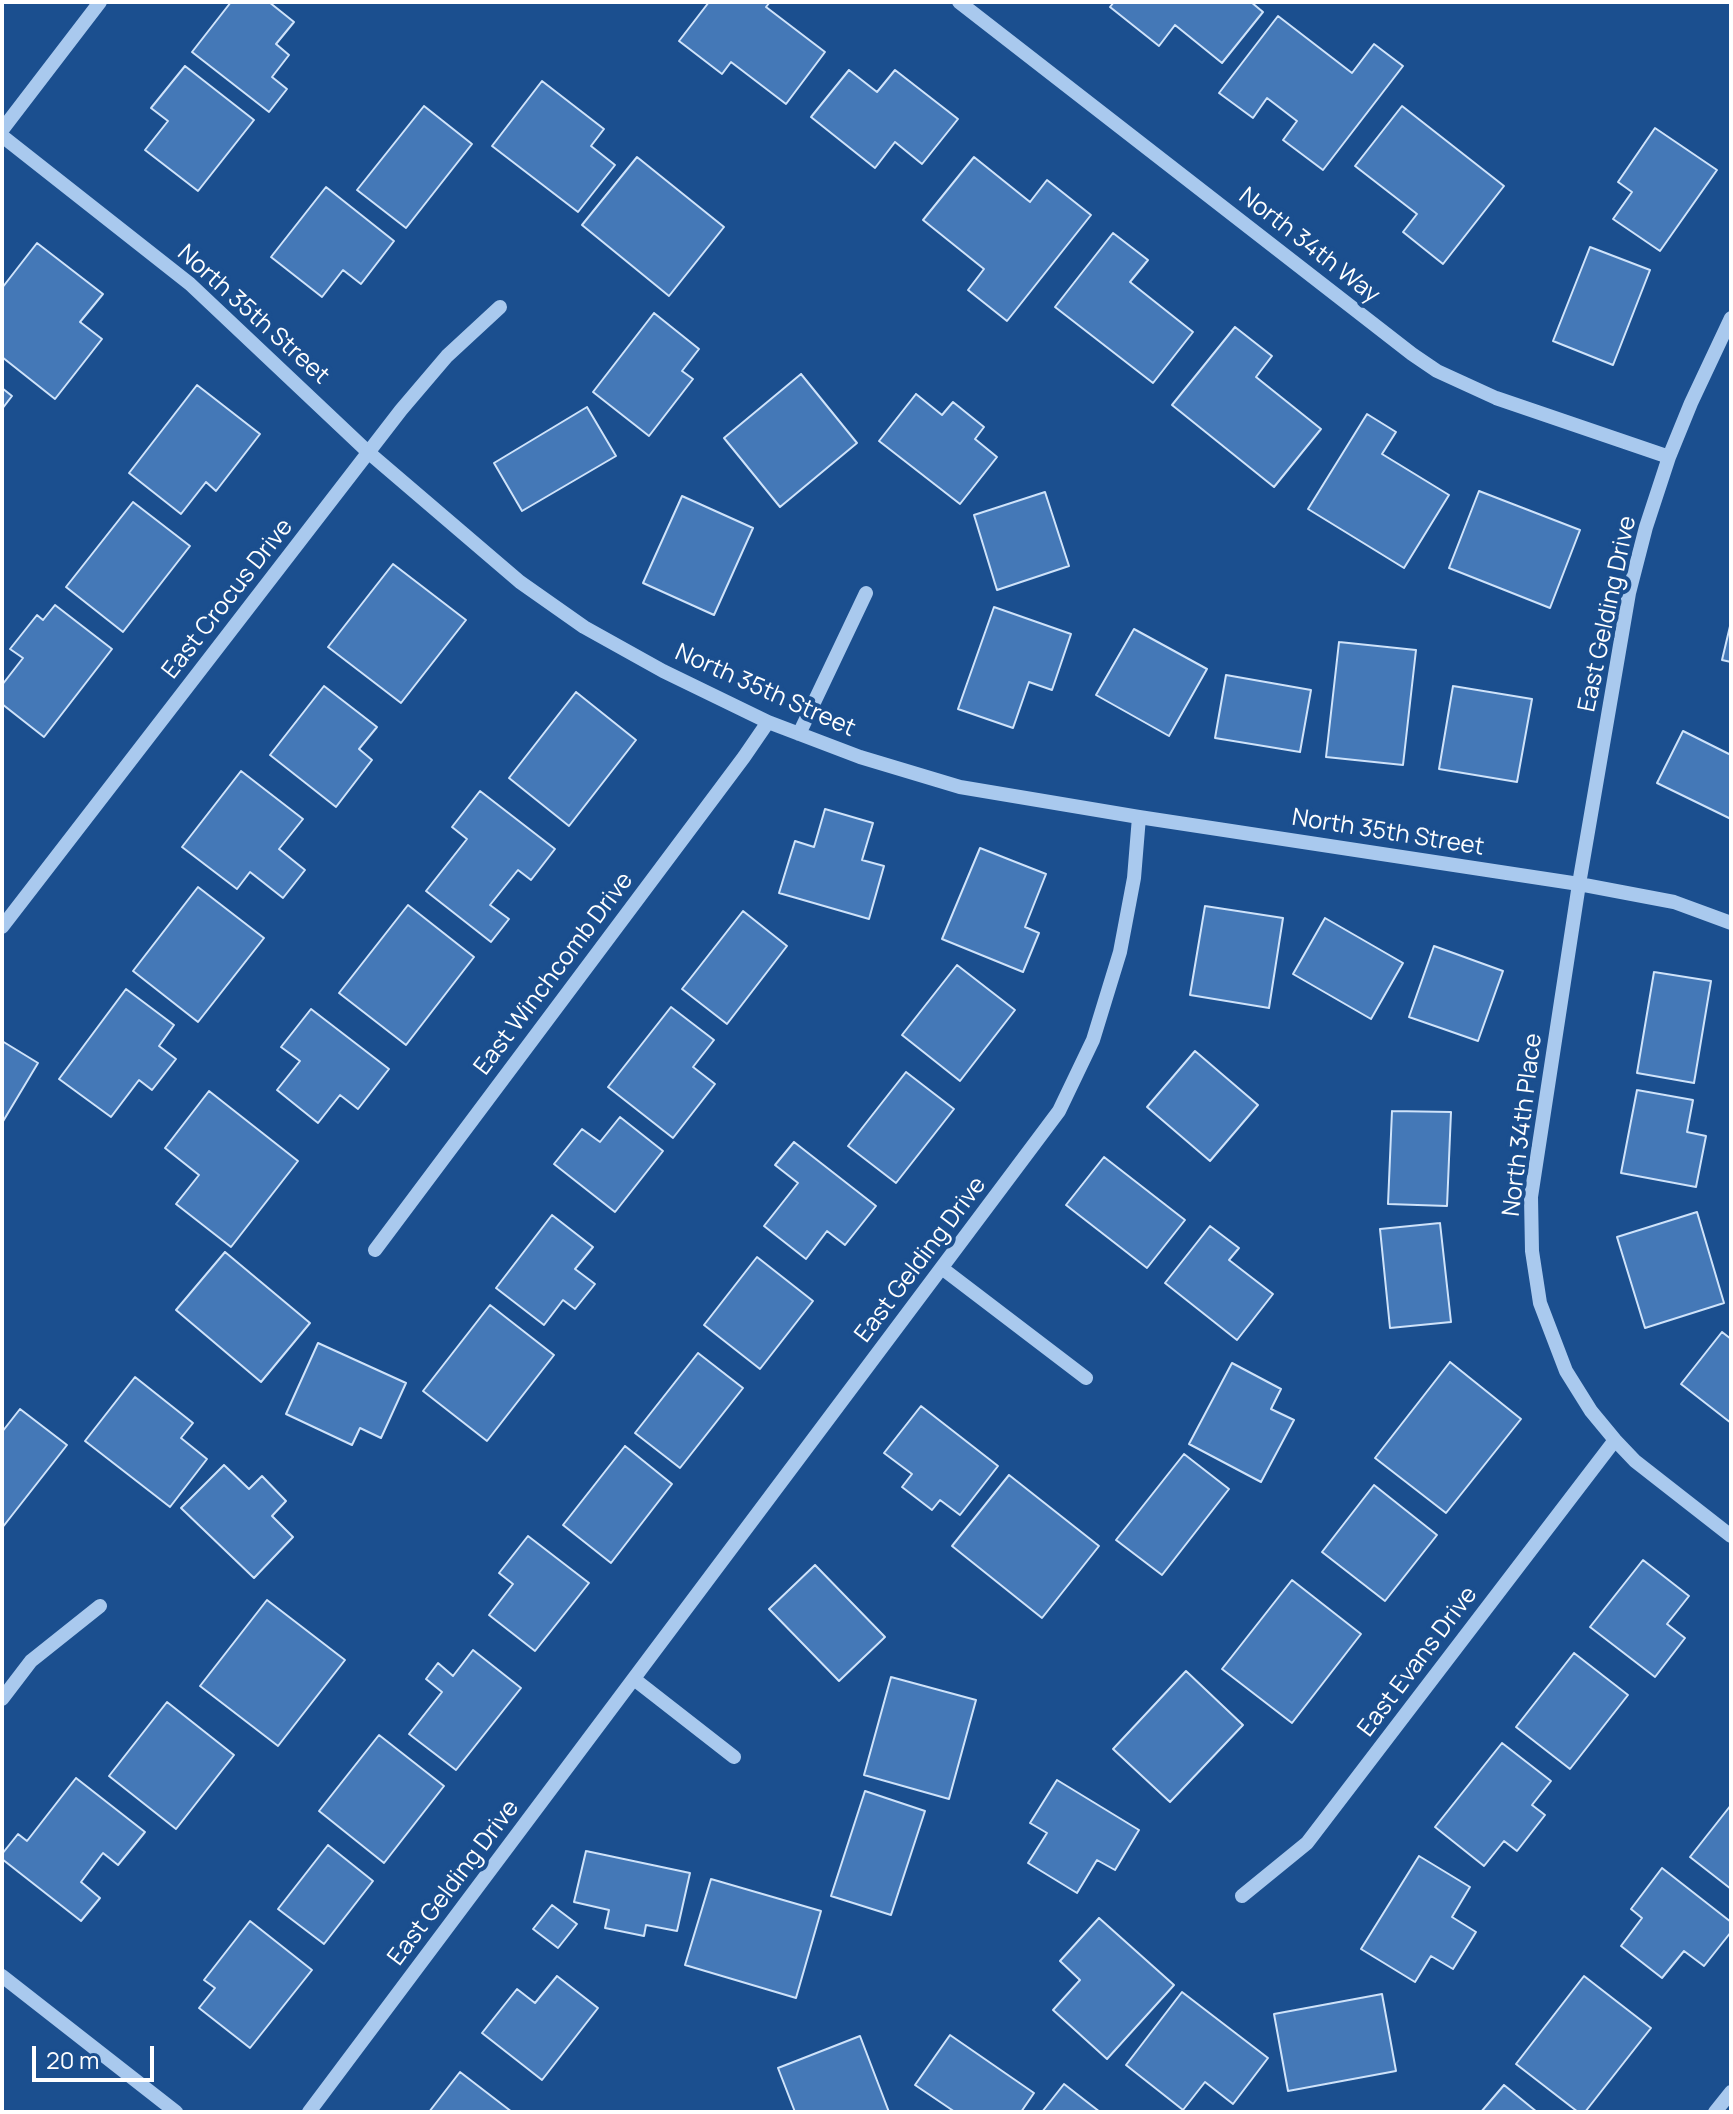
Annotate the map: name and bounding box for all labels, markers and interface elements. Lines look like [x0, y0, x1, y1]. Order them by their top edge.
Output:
street label: North 34th Way [1233, 182, 1385, 310]
street label: North 35th Street [171, 239, 335, 391]
street label: East Crocus Drive [157, 513, 299, 685]
street label: East Gelding Drive [1573, 513, 1643, 715]
street label: North 35th Street [670, 638, 860, 744]
street label: North 35th Street [1290, 804, 1486, 862]
street label: East Winchcomb Drive [469, 867, 639, 1081]
street label: North 34th Place [1497, 1032, 1549, 1218]
street label: East Gelding Drive [849, 1172, 993, 1348]
street label: East Evans Drive [1352, 1581, 1484, 1743]
street label: East Gelding Drive [382, 1795, 526, 1971]
scale bar [36, 2030, 158, 2080]
text: 20 m [46, 2043, 99, 2076]

